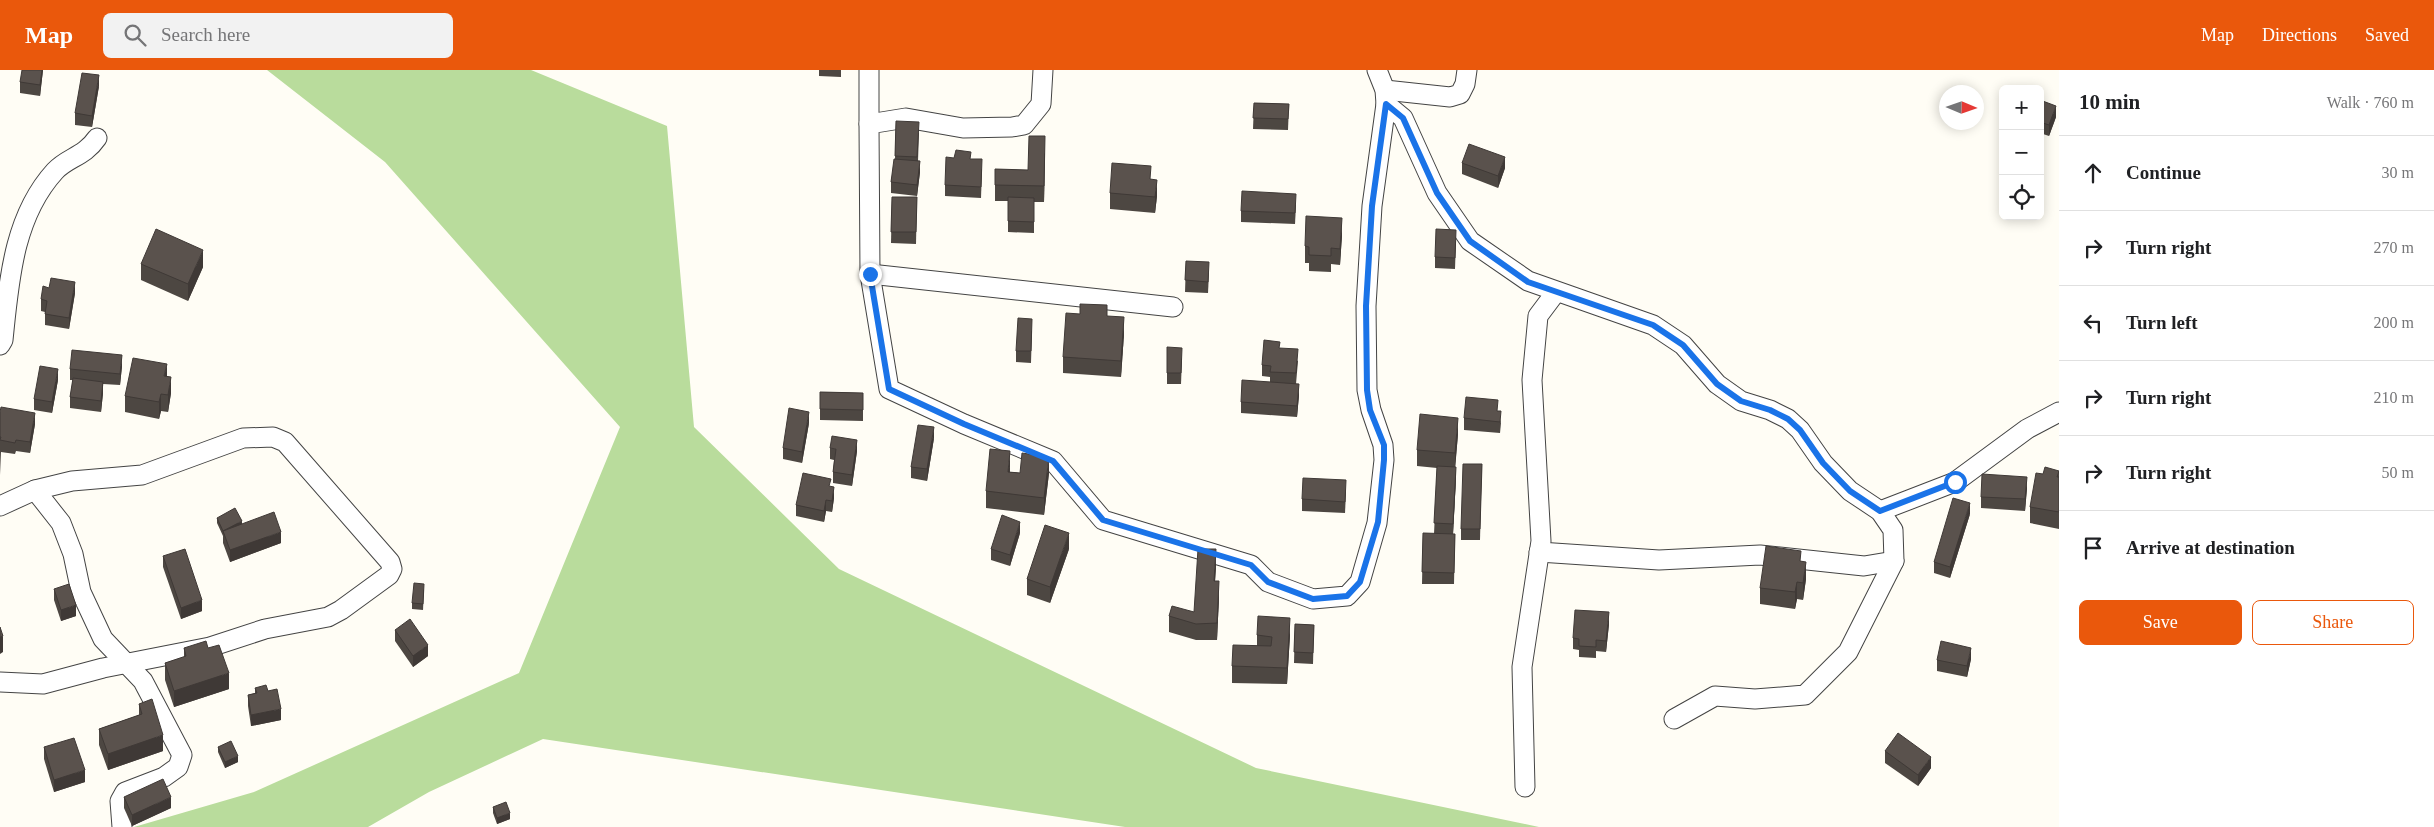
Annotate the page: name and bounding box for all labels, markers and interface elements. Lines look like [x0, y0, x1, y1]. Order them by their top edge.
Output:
search box [103, 13, 453, 58]
icon: search [121, 21, 149, 49]
text: Map [25, 22, 73, 48]
text: Search here [161, 24, 250, 45]
text: Map [2201, 25, 2234, 45]
text: Directions [2262, 25, 2337, 45]
text: Saved [2365, 25, 2409, 45]
north arrow [1939, 85, 1984, 130]
map controls [1999, 85, 2044, 220]
button: + [1999, 85, 2044, 130]
text: 10 min [2079, 90, 2140, 114]
text: Walk · 760 m [2327, 94, 2414, 111]
button: − [1999, 130, 2044, 175]
icon: ahead [2079, 159, 2107, 187]
text: Continue [2126, 162, 2201, 183]
text: 30 m [2382, 164, 2414, 181]
button: locate [1999, 175, 2044, 220]
icon: right [2079, 234, 2107, 262]
text: Turn right [2126, 237, 2211, 258]
text: 270 m [2374, 239, 2414, 256]
route end [859, 263, 882, 286]
icon: left [2079, 309, 2107, 337]
text: Turn left [2126, 312, 2198, 333]
text: 200 m [2374, 314, 2414, 331]
icon: right [2079, 384, 2107, 412]
text: Turn right [2126, 387, 2211, 408]
text: 210 m [2374, 389, 2414, 406]
icon: right [2079, 459, 2107, 487]
text: Turn right [2126, 462, 2211, 483]
text: 50 m [2382, 464, 2414, 481]
route start [1944, 471, 1967, 494]
icon: arrive [2079, 534, 2107, 562]
text: Arrive at destination [2126, 537, 2295, 558]
button: Save [2079, 600, 2242, 645]
button: Share [2252, 600, 2414, 645]

